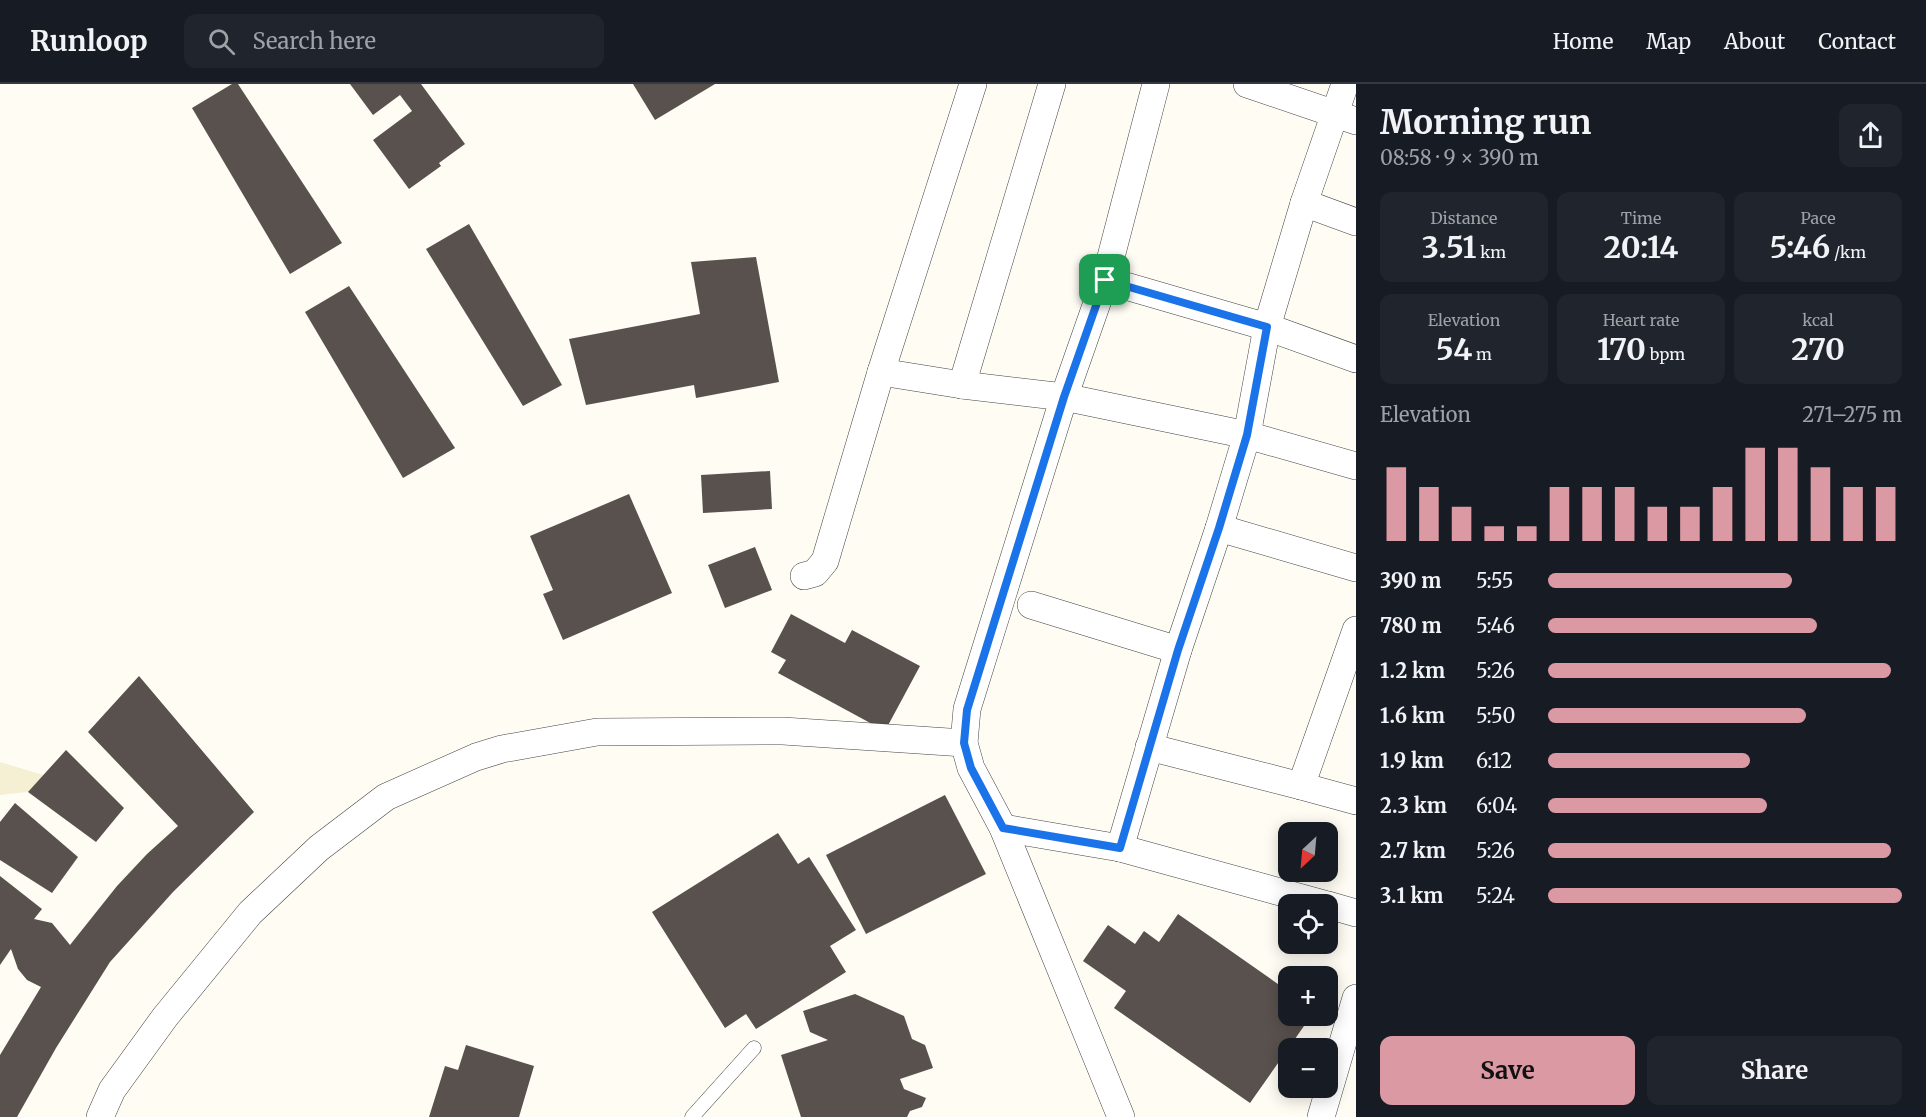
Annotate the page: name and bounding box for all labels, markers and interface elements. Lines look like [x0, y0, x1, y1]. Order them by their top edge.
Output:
search box [184, 14, 604, 68]
text: Runloop [30, 23, 148, 59]
icon: search [205, 25, 238, 58]
text: Search here [253, 27, 376, 55]
text: Home [1553, 28, 1613, 55]
text: Map [1646, 28, 1691, 55]
text: About [1724, 28, 1785, 55]
text: Contact [1818, 28, 1896, 55]
text: Morning run [1380, 102, 1591, 143]
button: share [1839, 104, 1902, 167]
text: 08:58 · 9 × 390 m [1380, 145, 1539, 170]
text: Distance [1431, 208, 1497, 228]
text: Time [1621, 208, 1661, 228]
text: Pace [1801, 208, 1836, 228]
text: 3.51 [1422, 228, 1476, 266]
text: 20:14 [1604, 228, 1678, 266]
text: 5:46 [1770, 228, 1830, 266]
text: km [1476, 242, 1506, 262]
text: /km [1830, 242, 1866, 262]
pin [1079, 254, 1130, 305]
icon: arrive [1088, 263, 1121, 296]
text: Elevation [1428, 310, 1500, 330]
text: Heart rate [1603, 310, 1679, 330]
text: kcal [1802, 310, 1834, 330]
text: 54 [1436, 330, 1472, 368]
text: 170 [1597, 330, 1646, 368]
text: 270 [1791, 330, 1845, 368]
text: m [1472, 344, 1492, 364]
text: bpm [1646, 344, 1685, 364]
text: Elevation [1380, 402, 1471, 427]
text: 271–275 m [1802, 402, 1902, 427]
text: 390 m [1380, 568, 1441, 593]
text: 5:55 [1476, 568, 1513, 593]
text: 780 m [1380, 613, 1442, 638]
text: 5:46 [1476, 613, 1515, 638]
text: 1.2 km [1380, 658, 1445, 683]
text: 5:26 [1476, 658, 1515, 683]
text: 1.6 km [1380, 703, 1445, 728]
text: 5:50 [1476, 703, 1515, 728]
text: 1.9 km [1380, 748, 1444, 773]
text: 6:12 [1476, 748, 1512, 773]
text: 2.3 km [1380, 793, 1447, 818]
text: 6:04 [1476, 793, 1517, 818]
north arrow [1278, 822, 1338, 882]
map controls [1278, 822, 1338, 1098]
text: 2.7 km [1380, 838, 1446, 863]
text: 5:26 [1476, 838, 1515, 863]
text: 3.1 km [1380, 883, 1443, 908]
text: 5:24 [1476, 883, 1515, 908]
button: locate [1278, 894, 1338, 954]
button: + [1278, 966, 1338, 1026]
button: Save [1380, 1036, 1635, 1105]
button: Share [1647, 1036, 1902, 1105]
button: − [1278, 1038, 1338, 1098]

